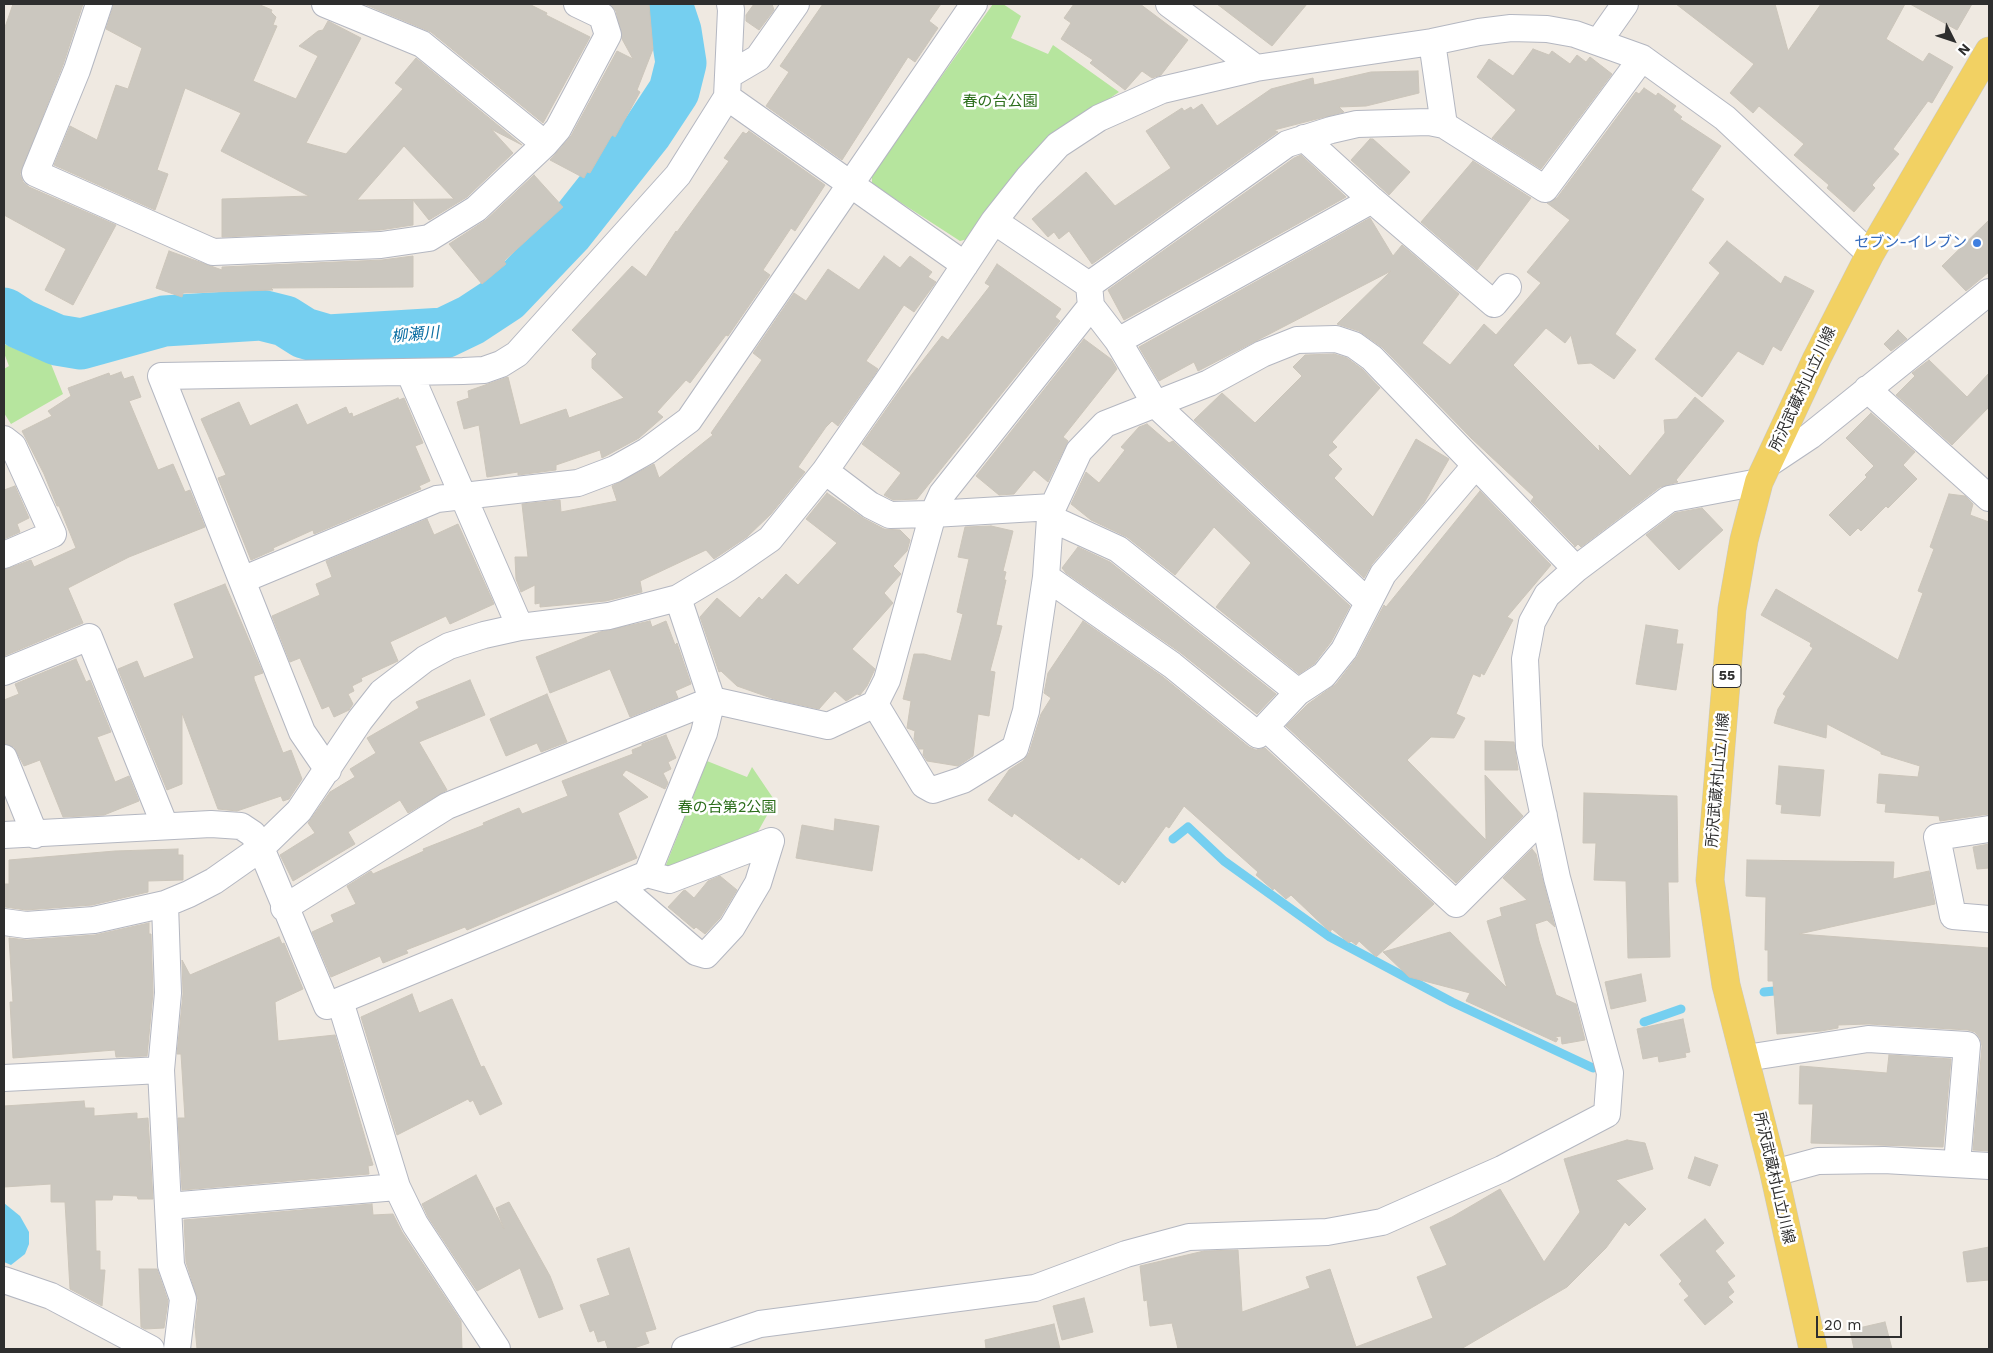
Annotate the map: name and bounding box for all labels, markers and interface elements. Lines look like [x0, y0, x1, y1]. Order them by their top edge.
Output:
north arrow [1928, 15, 1978, 65]
text: N [1955, 41, 1974, 59]
park label: 春の台公園 [963, 93, 1037, 111]
place label: セブン-イレブン [1854, 234, 1967, 252]
marker: セブン-イレブン [1971, 237, 1983, 249]
water label: 柳瀬川 [390, 323, 440, 347]
street label: 所沢武蔵村山立川線 [1766, 324, 1840, 454]
road number: 55 [1713, 664, 1741, 688]
street label: 所沢武蔵村山立川線 [1703, 712, 1733, 848]
park label: 春の台第2公園 [678, 799, 776, 817]
street label: 所沢武蔵村山立川線 [1750, 1110, 1798, 1246]
scale bar [1818, 1306, 1904, 1338]
text: 20 m [1824, 1316, 1862, 1334]

